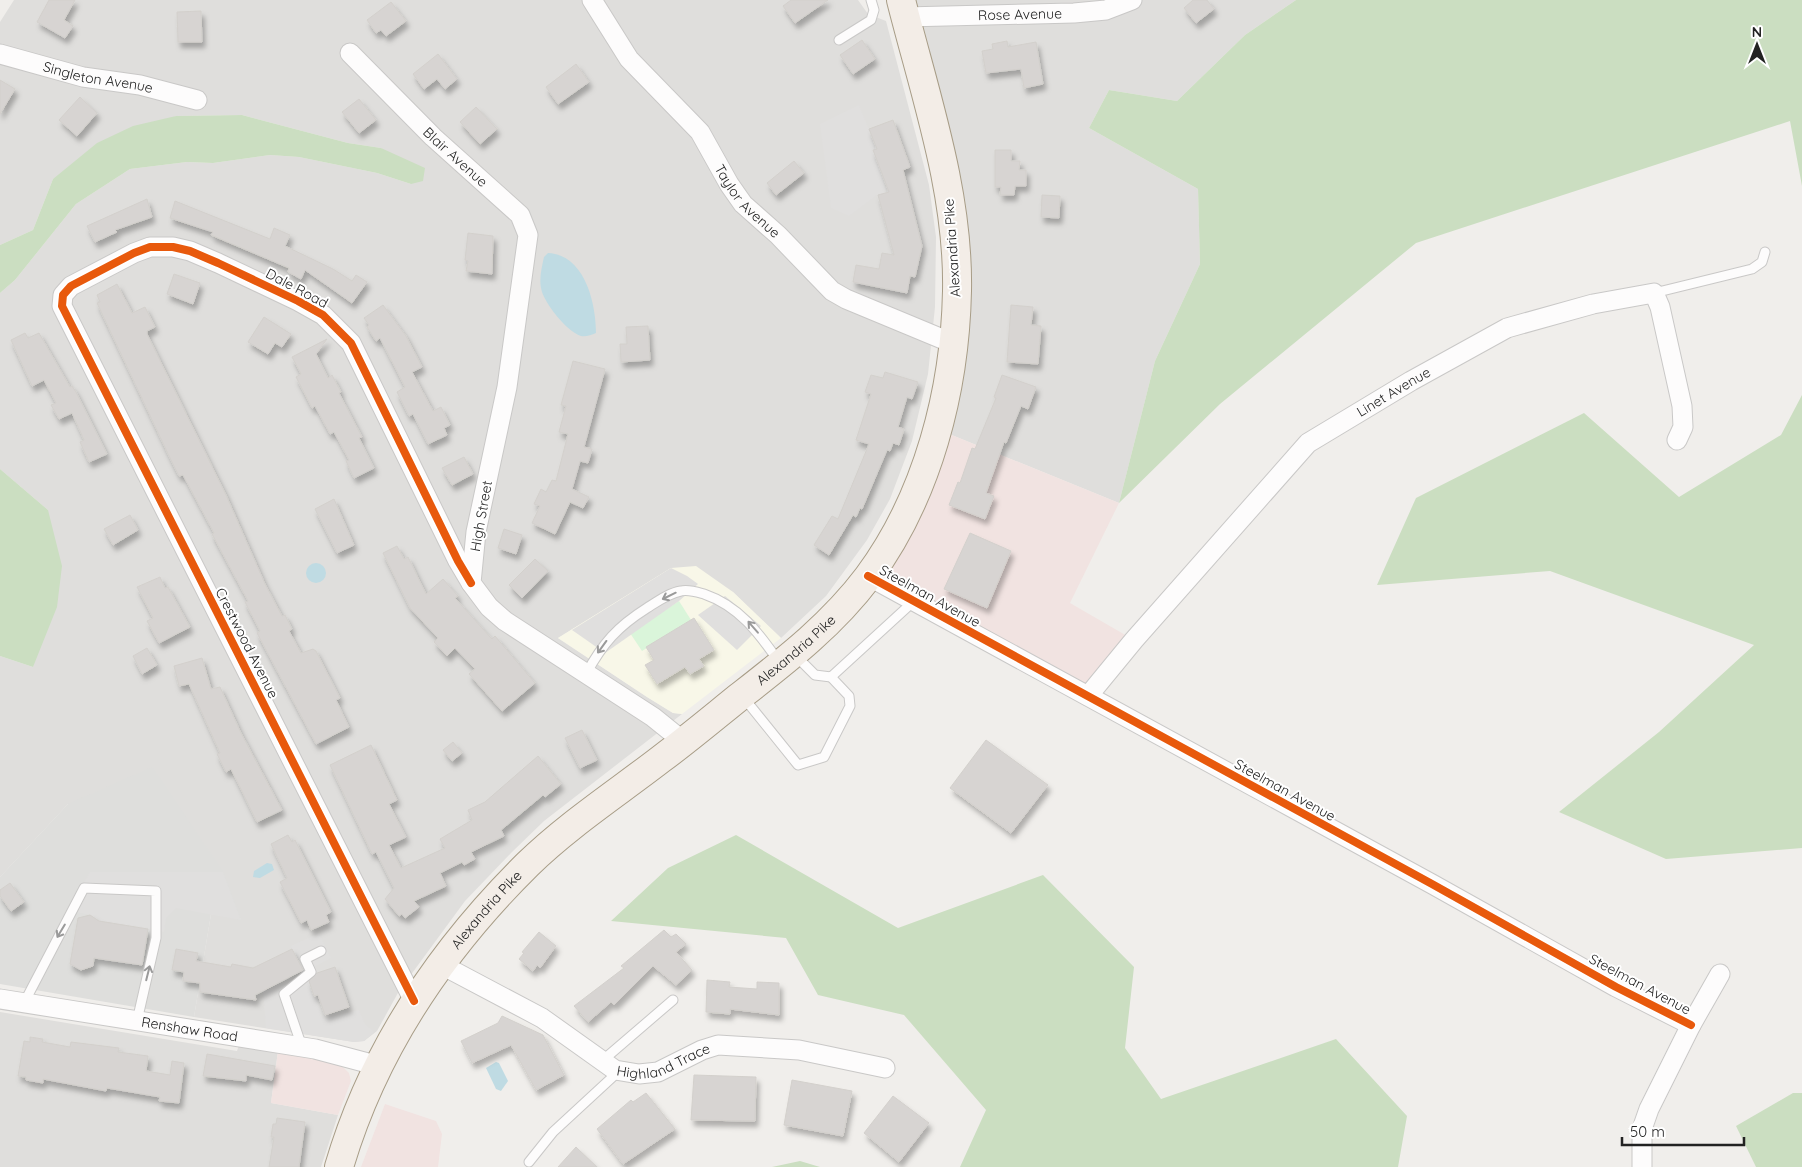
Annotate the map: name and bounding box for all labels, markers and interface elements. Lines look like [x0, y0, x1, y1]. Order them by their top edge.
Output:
street label: Rose Avenue [978, 4, 1062, 24]
north arrow [1732, 20, 1782, 70]
text: N [1752, 23, 1762, 41]
street label: Singleton Avenue [41, 57, 155, 97]
street label: Blair Avenue [419, 123, 491, 191]
street label: Taylor Avenue [711, 161, 784, 242]
street label: Alexandria Pike [940, 198, 964, 298]
street label: Dale Road [263, 264, 331, 312]
street label: Linet Avenue [1353, 363, 1434, 421]
street label: High Street [466, 479, 496, 553]
street label: Steelman Avenue [876, 561, 984, 631]
street label: Crestwood Avenue [211, 585, 283, 701]
one-way arrow [662, 591, 677, 601]
street label: Alexandria Pike [753, 611, 839, 689]
one-way arrow [747, 621, 758, 634]
one-way arrow [597, 640, 607, 654]
street label: Steelman Avenue [1231, 755, 1339, 825]
street label: Alexandria Pike [447, 866, 526, 953]
one-way arrow [56, 924, 66, 938]
street label: Steelman Avenue [1586, 950, 1694, 1018]
one-way arrow [144, 966, 153, 982]
street label: Renshaw Road [140, 1013, 239, 1046]
street label: Highland Trace [615, 1039, 712, 1083]
scale bar [1622, 1114, 1744, 1146]
text: 50 m [1630, 1122, 1665, 1141]

